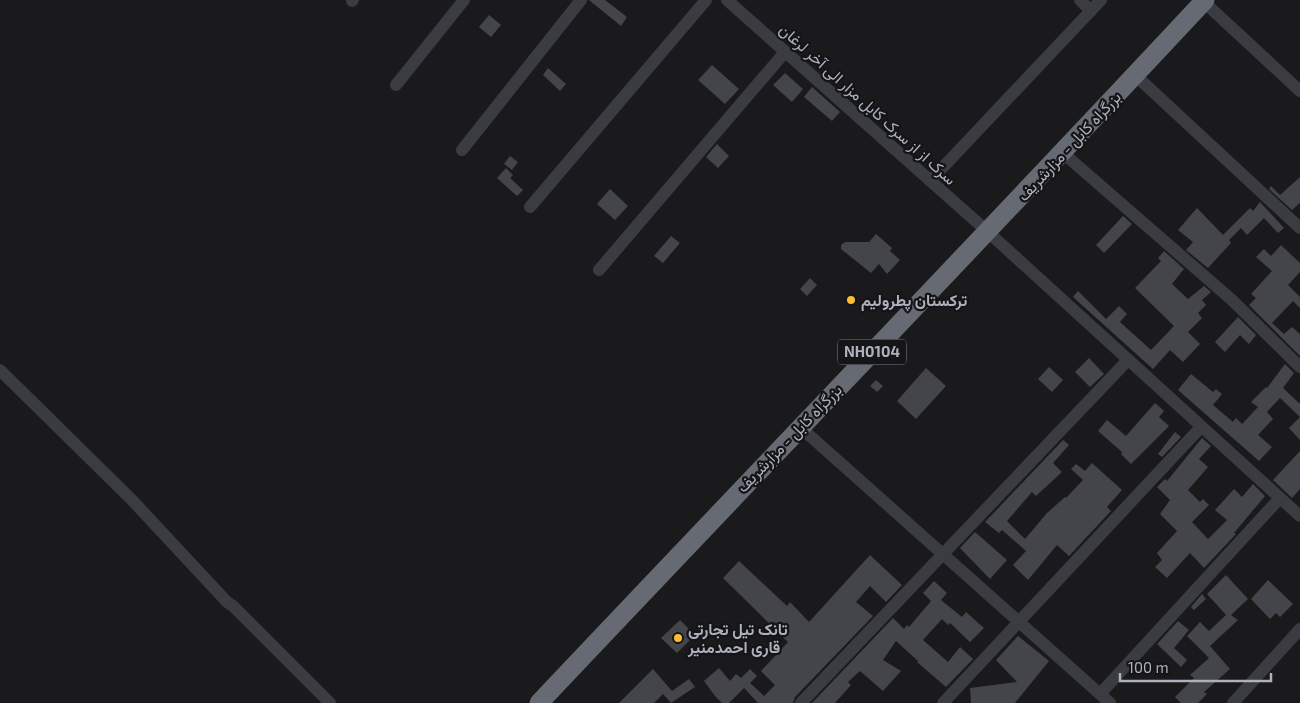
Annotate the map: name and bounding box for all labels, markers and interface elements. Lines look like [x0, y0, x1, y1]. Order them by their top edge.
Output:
street label: سرک از از سرک کابل مزار الی آخر لرغان [775, 19, 961, 190]
street label: بزرگراه کابل - مزارشریف [1013, 87, 1126, 206]
place label: ترکستان پطرولیم [861, 290, 967, 312]
marker: ترکستان پطرولیم [845, 294, 857, 306]
road number: NH0104 [838, 340, 906, 364]
street label: بزرگراه کابل - مزارشریف [732, 380, 847, 497]
place label: تانک تیل تجارتی قاری احمدمنیر [687, 619, 788, 658]
marker: تانک تیل تجارتی قاری احمدمنیر [672, 632, 684, 644]
scale bar [1120, 650, 1271, 682]
text: 100 m [1128, 658, 1169, 676]

